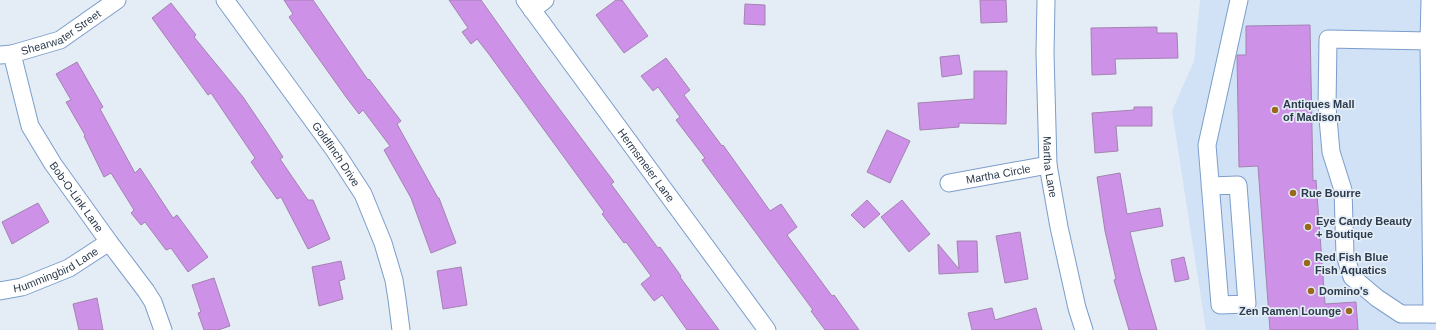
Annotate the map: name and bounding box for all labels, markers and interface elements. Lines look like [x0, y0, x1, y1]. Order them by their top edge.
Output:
street label: Shearwater Street [20, 7, 103, 57]
place label: Antiques Mall of Madison [1283, 98, 1355, 123]
marker: Antiques Mall of Madison [1270, 105, 1280, 115]
street label: Goldfinch Drive [310, 120, 362, 188]
street label: Hermsmeier Lane [616, 126, 677, 204]
street label: Martha Lane [1041, 136, 1060, 198]
street label: Bob-O-Link Lane [47, 159, 106, 234]
street label: Martha Circle [965, 162, 1031, 186]
place label: Rue Bourre [1301, 187, 1361, 199]
marker: Rue Bourre [1288, 188, 1298, 198]
place label: Eye Candy Beauty + Boutique [1316, 215, 1413, 240]
marker: Eye Candy Beauty + Boutique [1303, 222, 1313, 232]
street label: Hummingbird Lane [12, 245, 100, 294]
place label: Red Fish Blue Fish Aquatics [1315, 251, 1388, 276]
marker: Red Fish Blue Fish Aquatics [1302, 258, 1312, 268]
place label: Domino's [1319, 285, 1369, 297]
marker: Domino's [1306, 286, 1316, 296]
place label: Zen Ramen Lounge [1239, 305, 1341, 317]
marker: Zen Ramen Lounge [1344, 306, 1354, 316]

